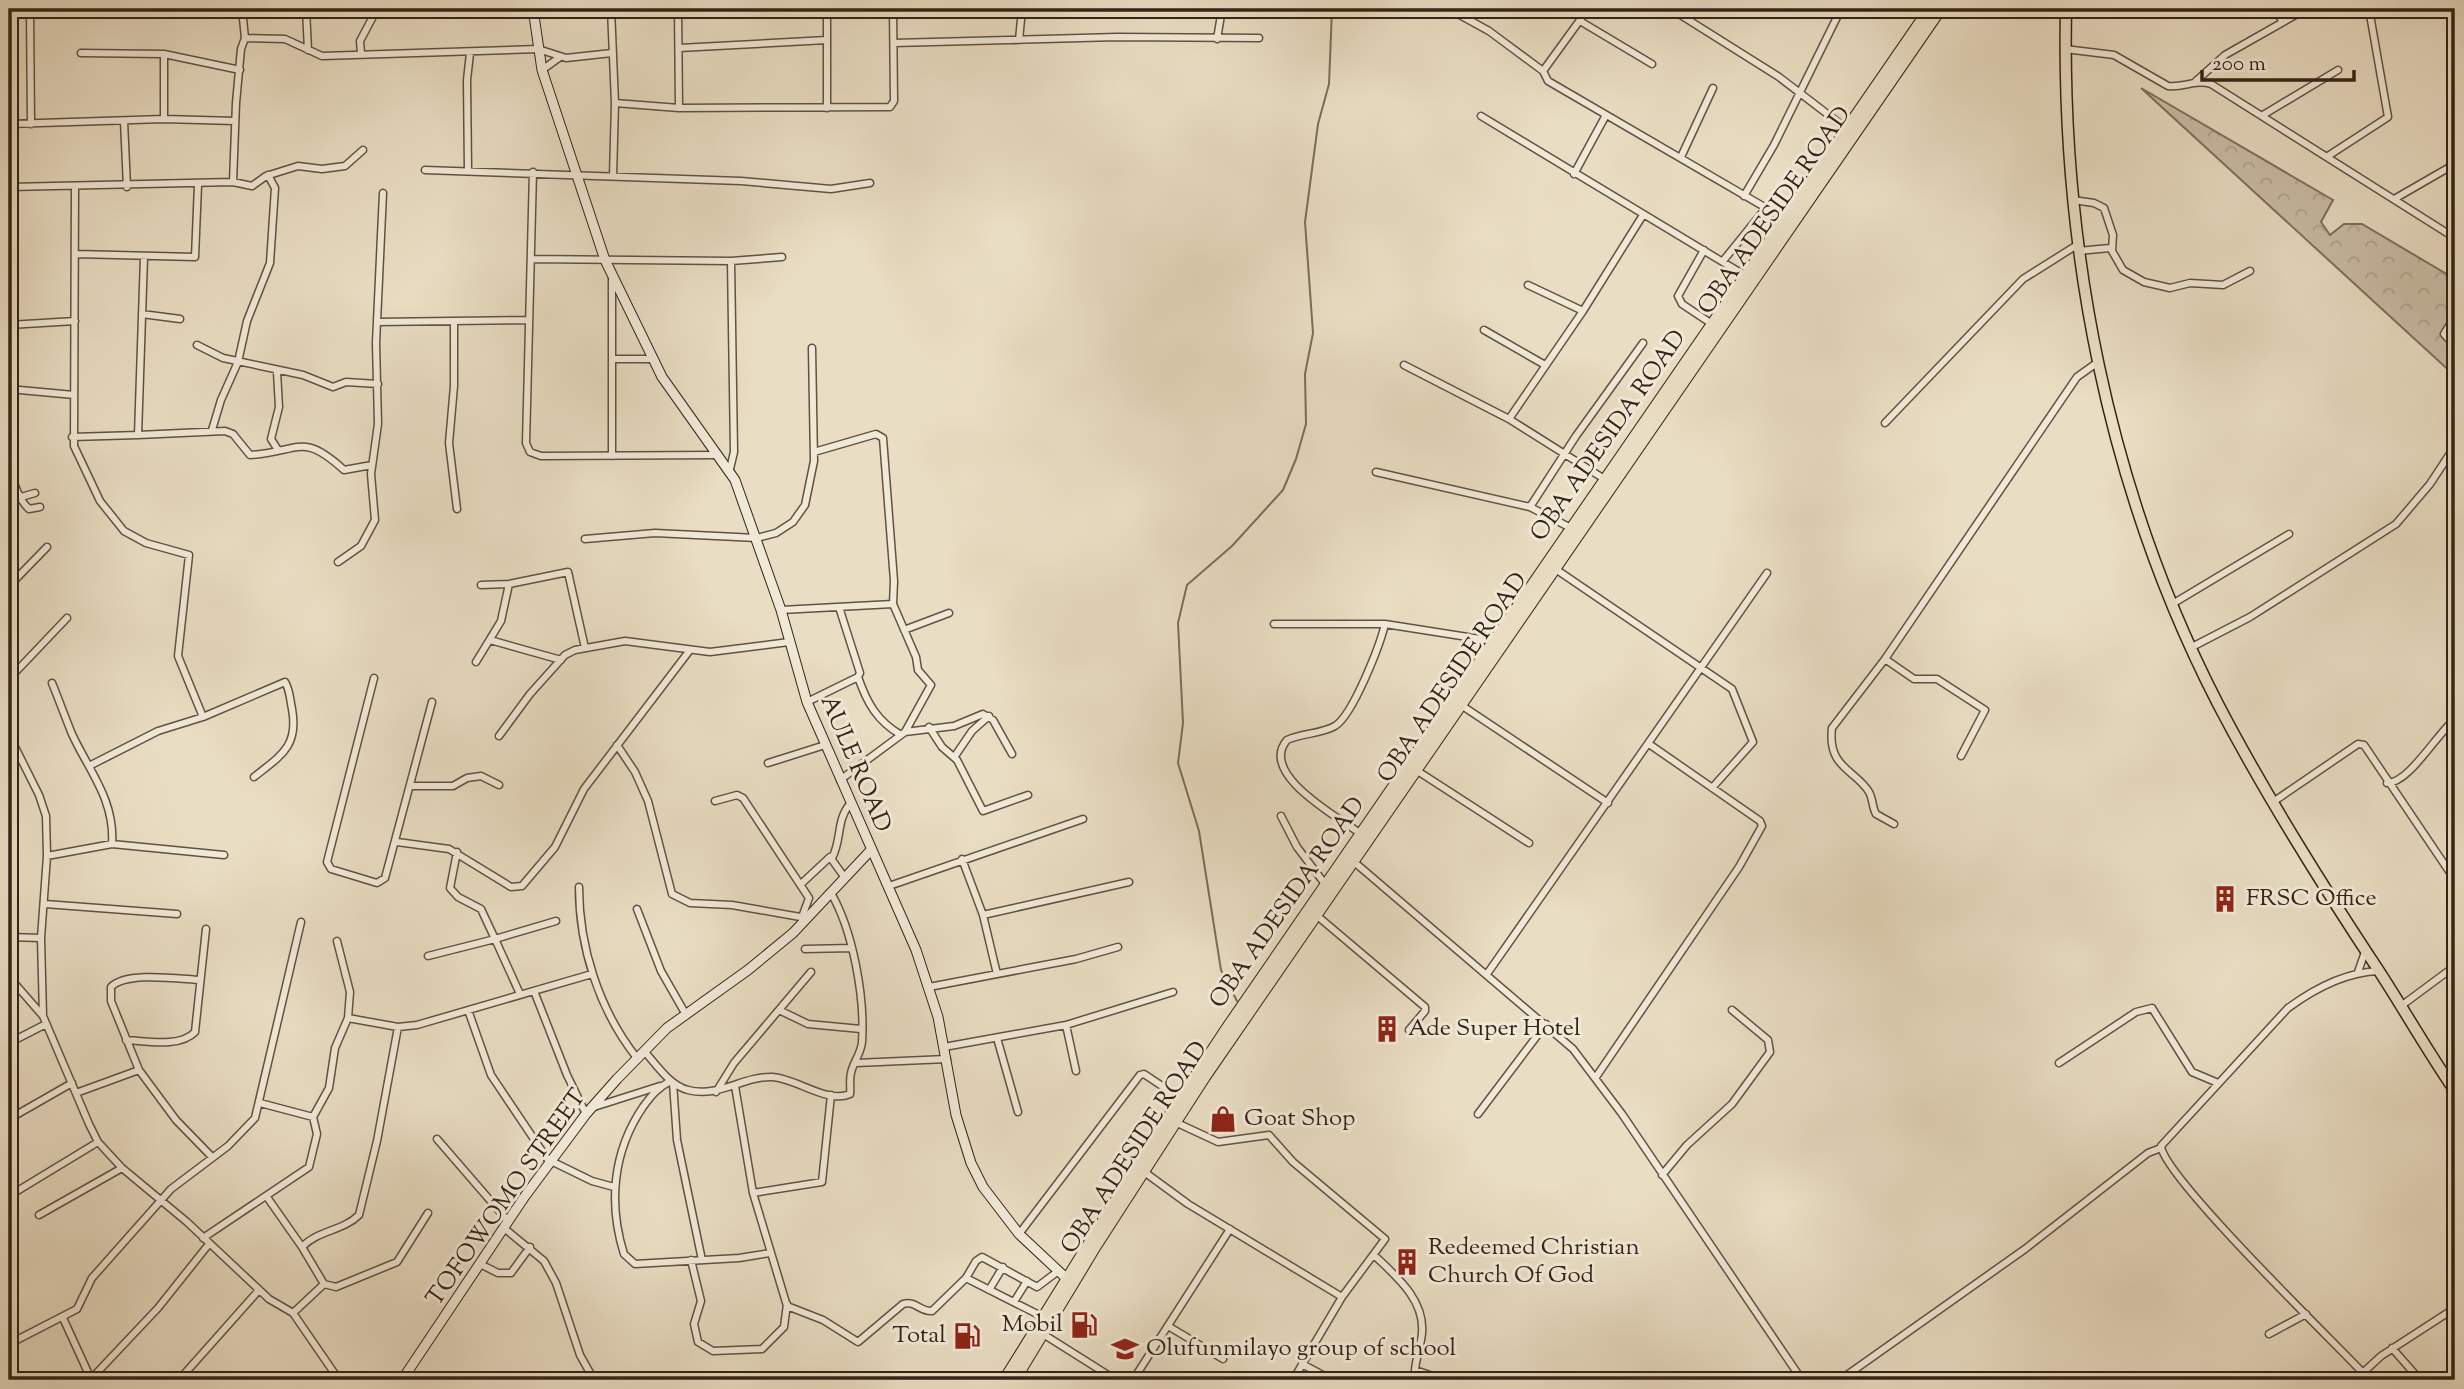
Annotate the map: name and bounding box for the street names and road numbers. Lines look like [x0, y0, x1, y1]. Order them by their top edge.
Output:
street label: OBA ADESIDE ROAD [1690, 100, 1860, 322]
street label: OBA ADESIDA ROAD [1523, 323, 1695, 549]
street label: OBA ADESIDE ROAD [1370, 566, 1536, 790]
street label: AULE ROAD [811, 690, 899, 838]
street label: OBA ADESIDA ROAD [1202, 790, 1374, 1016]
street label: OBA ADESIDE ROAD [1053, 1035, 1217, 1261]
street label: TOFOWOMO STREET [419, 1082, 595, 1314]

